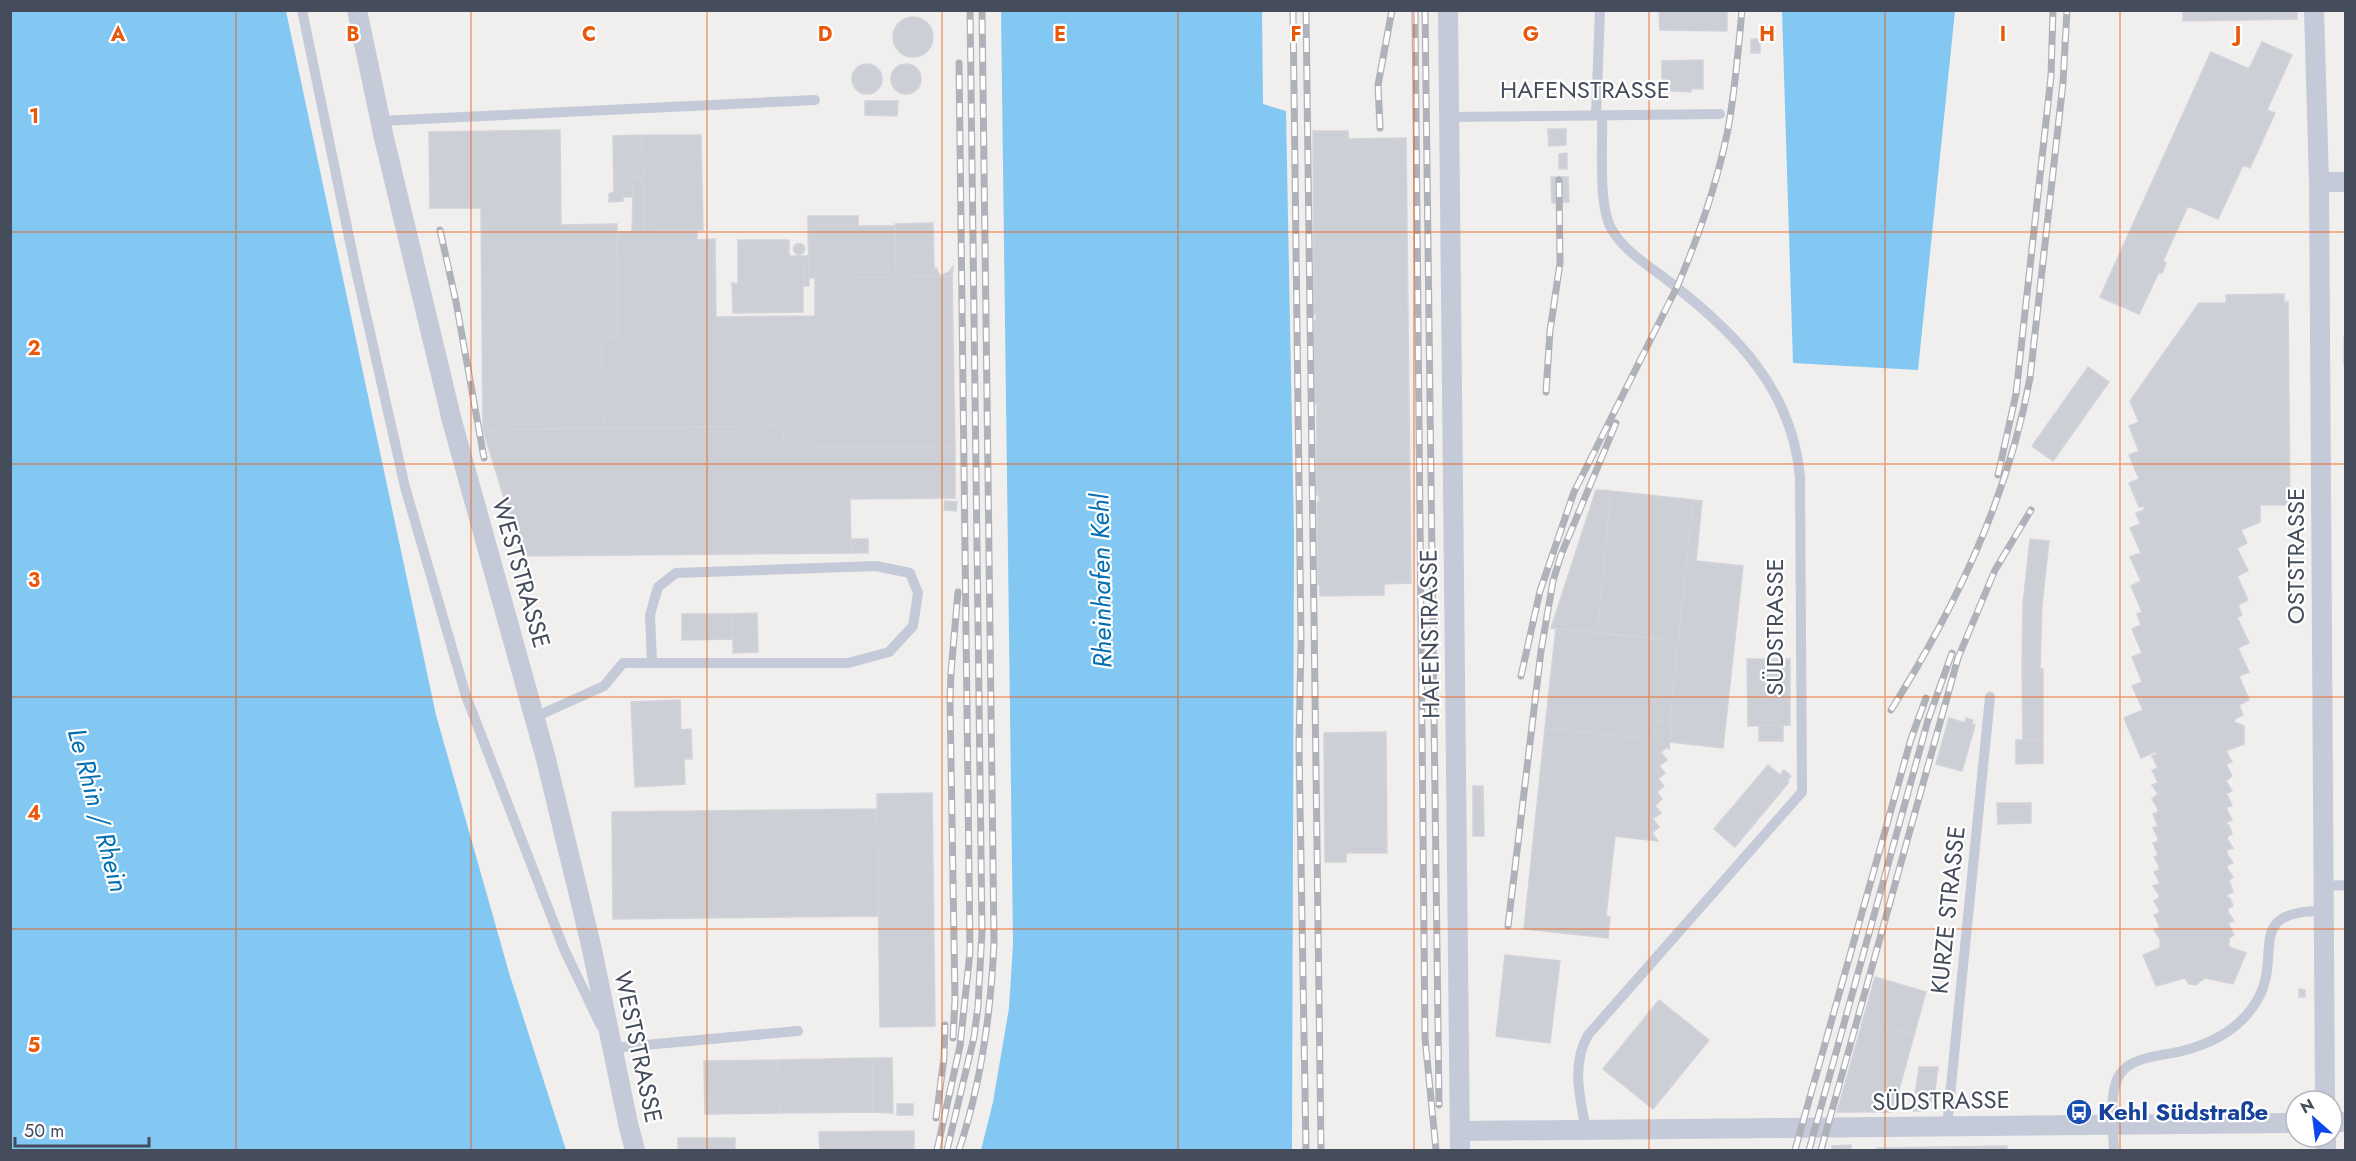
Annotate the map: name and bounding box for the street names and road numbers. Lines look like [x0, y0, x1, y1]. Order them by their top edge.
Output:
street label: HAFENSTRASSE [1500, 72, 1670, 107]
street label: OSTSTRASSE [2278, 488, 2313, 624]
street label: WESTSTRASSE [483, 494, 560, 652]
street label: HAFENSTRASSE [1411, 549, 1448, 719]
street label: SÜDSTRASSE [1757, 558, 1792, 696]
street label: KURZE STRASSE [1921, 824, 1974, 996]
street label: WESTSTRASSE [605, 968, 672, 1126]
street label: SÜDSTRASSE [1872, 1082, 2010, 1119]

